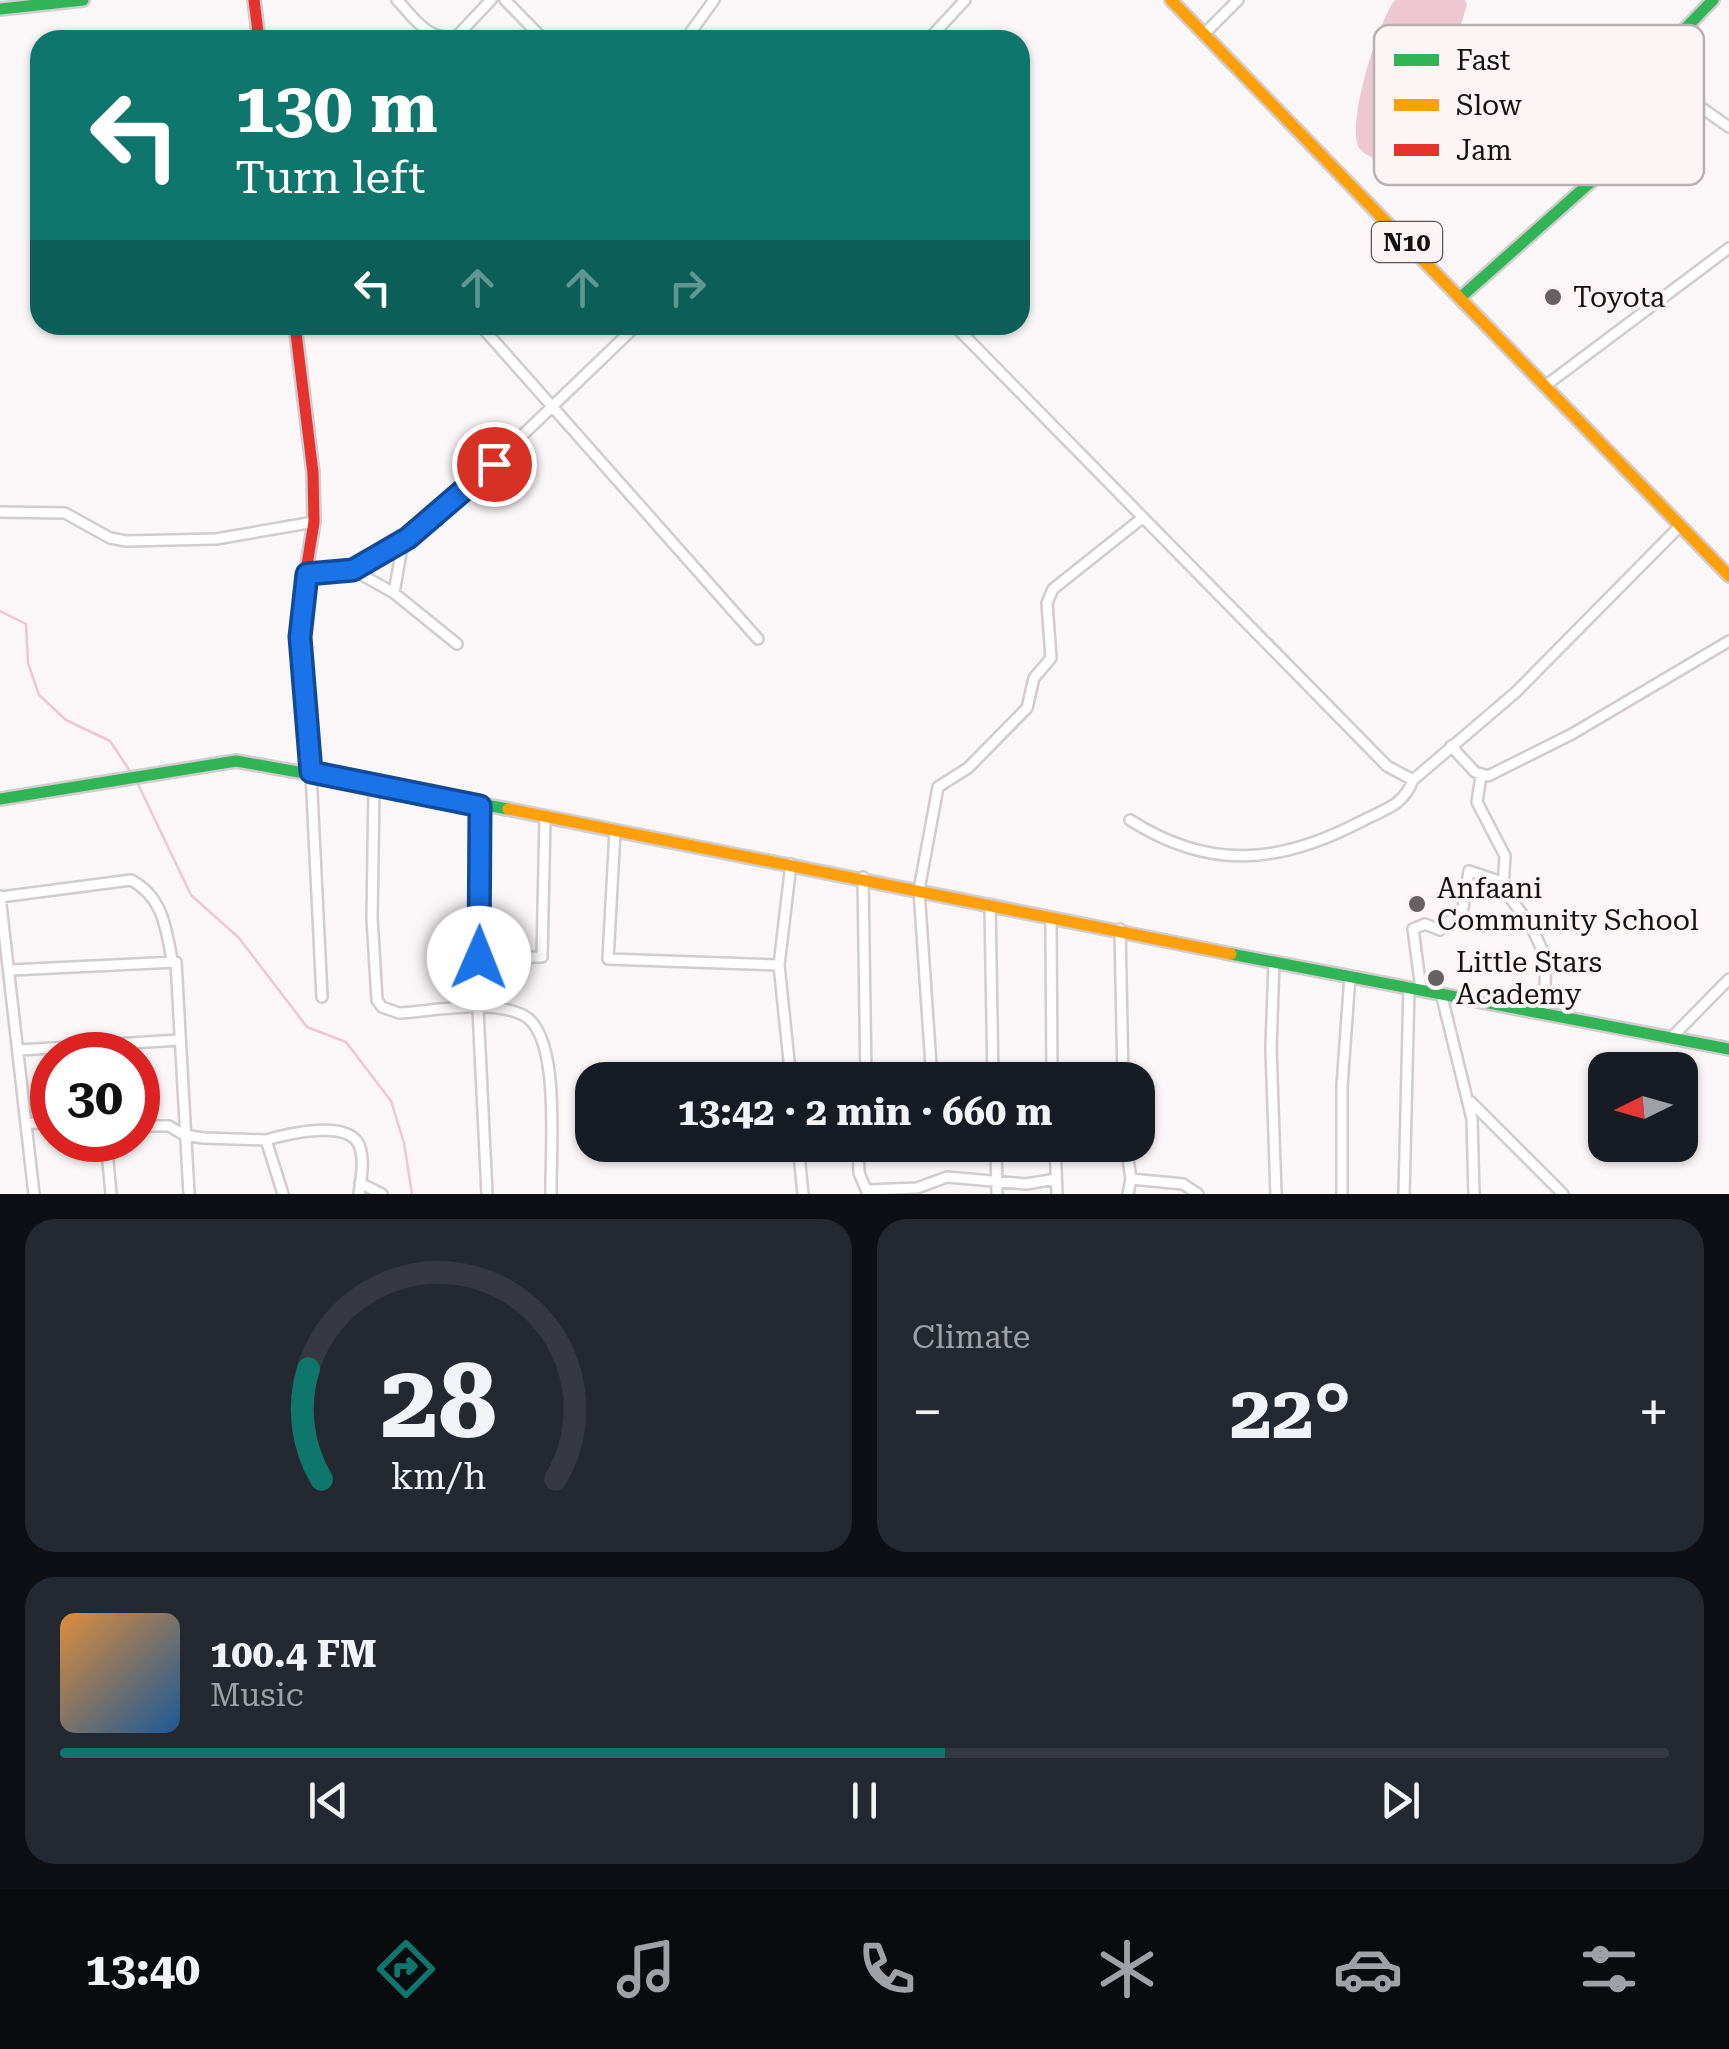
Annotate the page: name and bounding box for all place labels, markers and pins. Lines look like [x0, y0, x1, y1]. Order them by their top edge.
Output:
place label: Toyota [1573, 281, 1665, 314]
marker: Toyota [1542, 286, 1564, 308]
pin [452, 422, 537, 507]
place label: Anfaani Community School [1437, 872, 1699, 937]
marker: Anfaani Community School [1406, 893, 1428, 915]
place label: Little Stars Academy [1456, 946, 1602, 1011]
marker: Little Stars Academy [1425, 967, 1447, 989]

